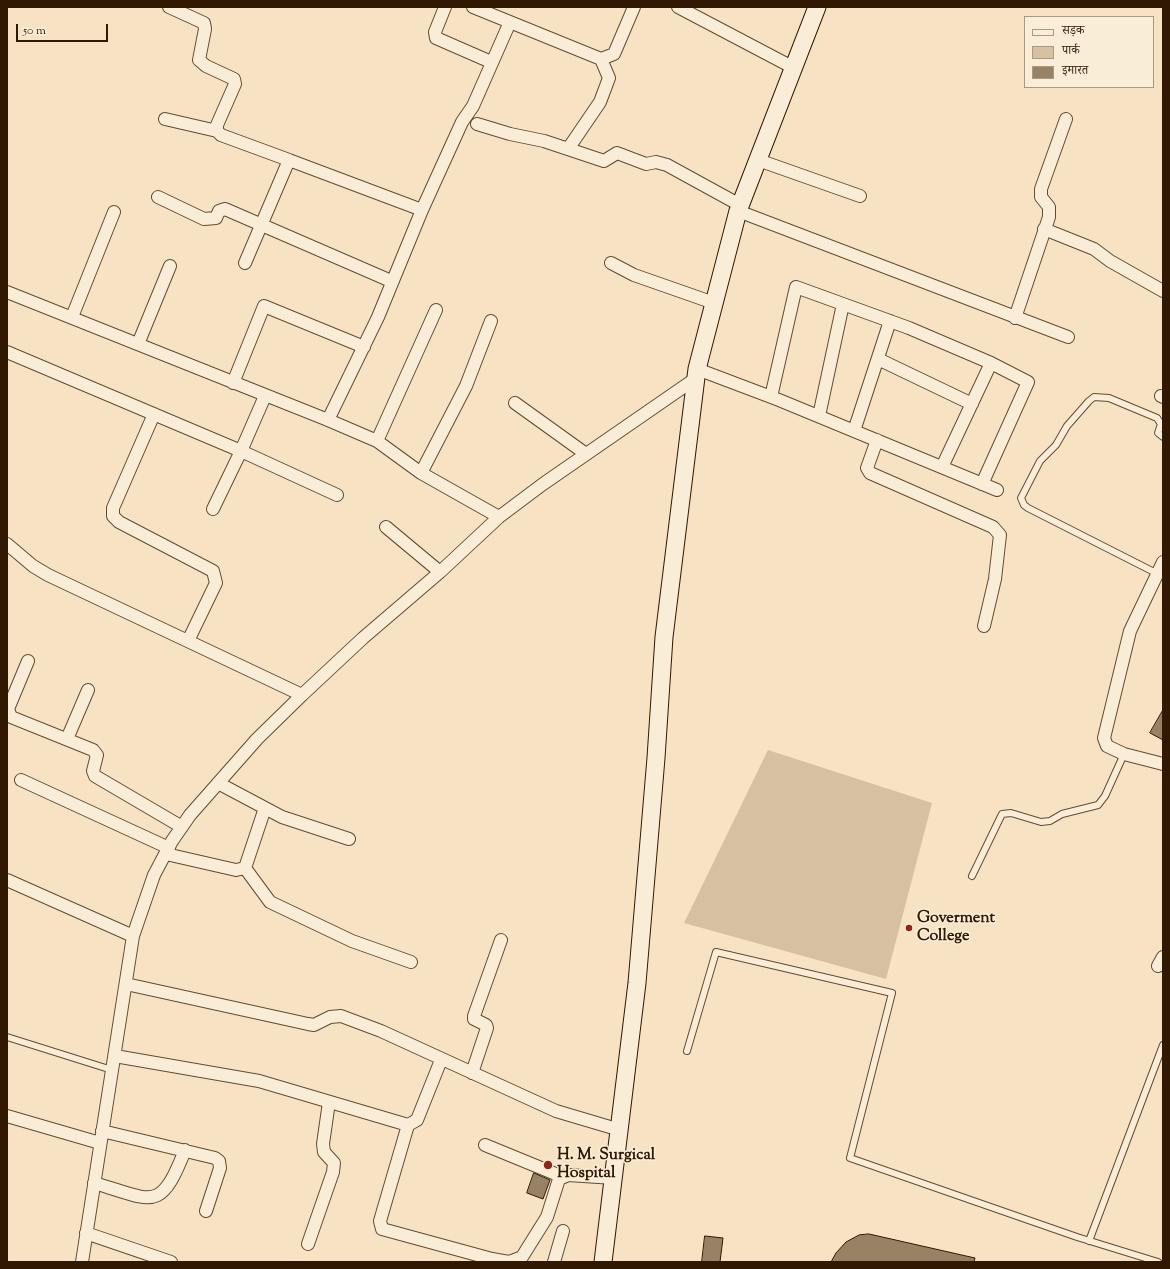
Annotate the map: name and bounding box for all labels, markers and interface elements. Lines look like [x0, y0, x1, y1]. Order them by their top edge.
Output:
scale bar [18, 16, 110, 42]
legend [1024, 16, 1154, 88]
text: 50 m [23, 22, 46, 40]
text: सड़क [1062, 22, 1085, 40]
text: पार्क [1062, 42, 1080, 60]
text: इमारत [1062, 62, 1088, 80]
place label: Goverment College [917, 909, 995, 947]
marker: Goverment College [904, 923, 914, 933]
place label: H. M. Surgical Hospital [557, 1146, 655, 1184]
marker: H. M. Surgical Hospital [542, 1159, 554, 1171]

